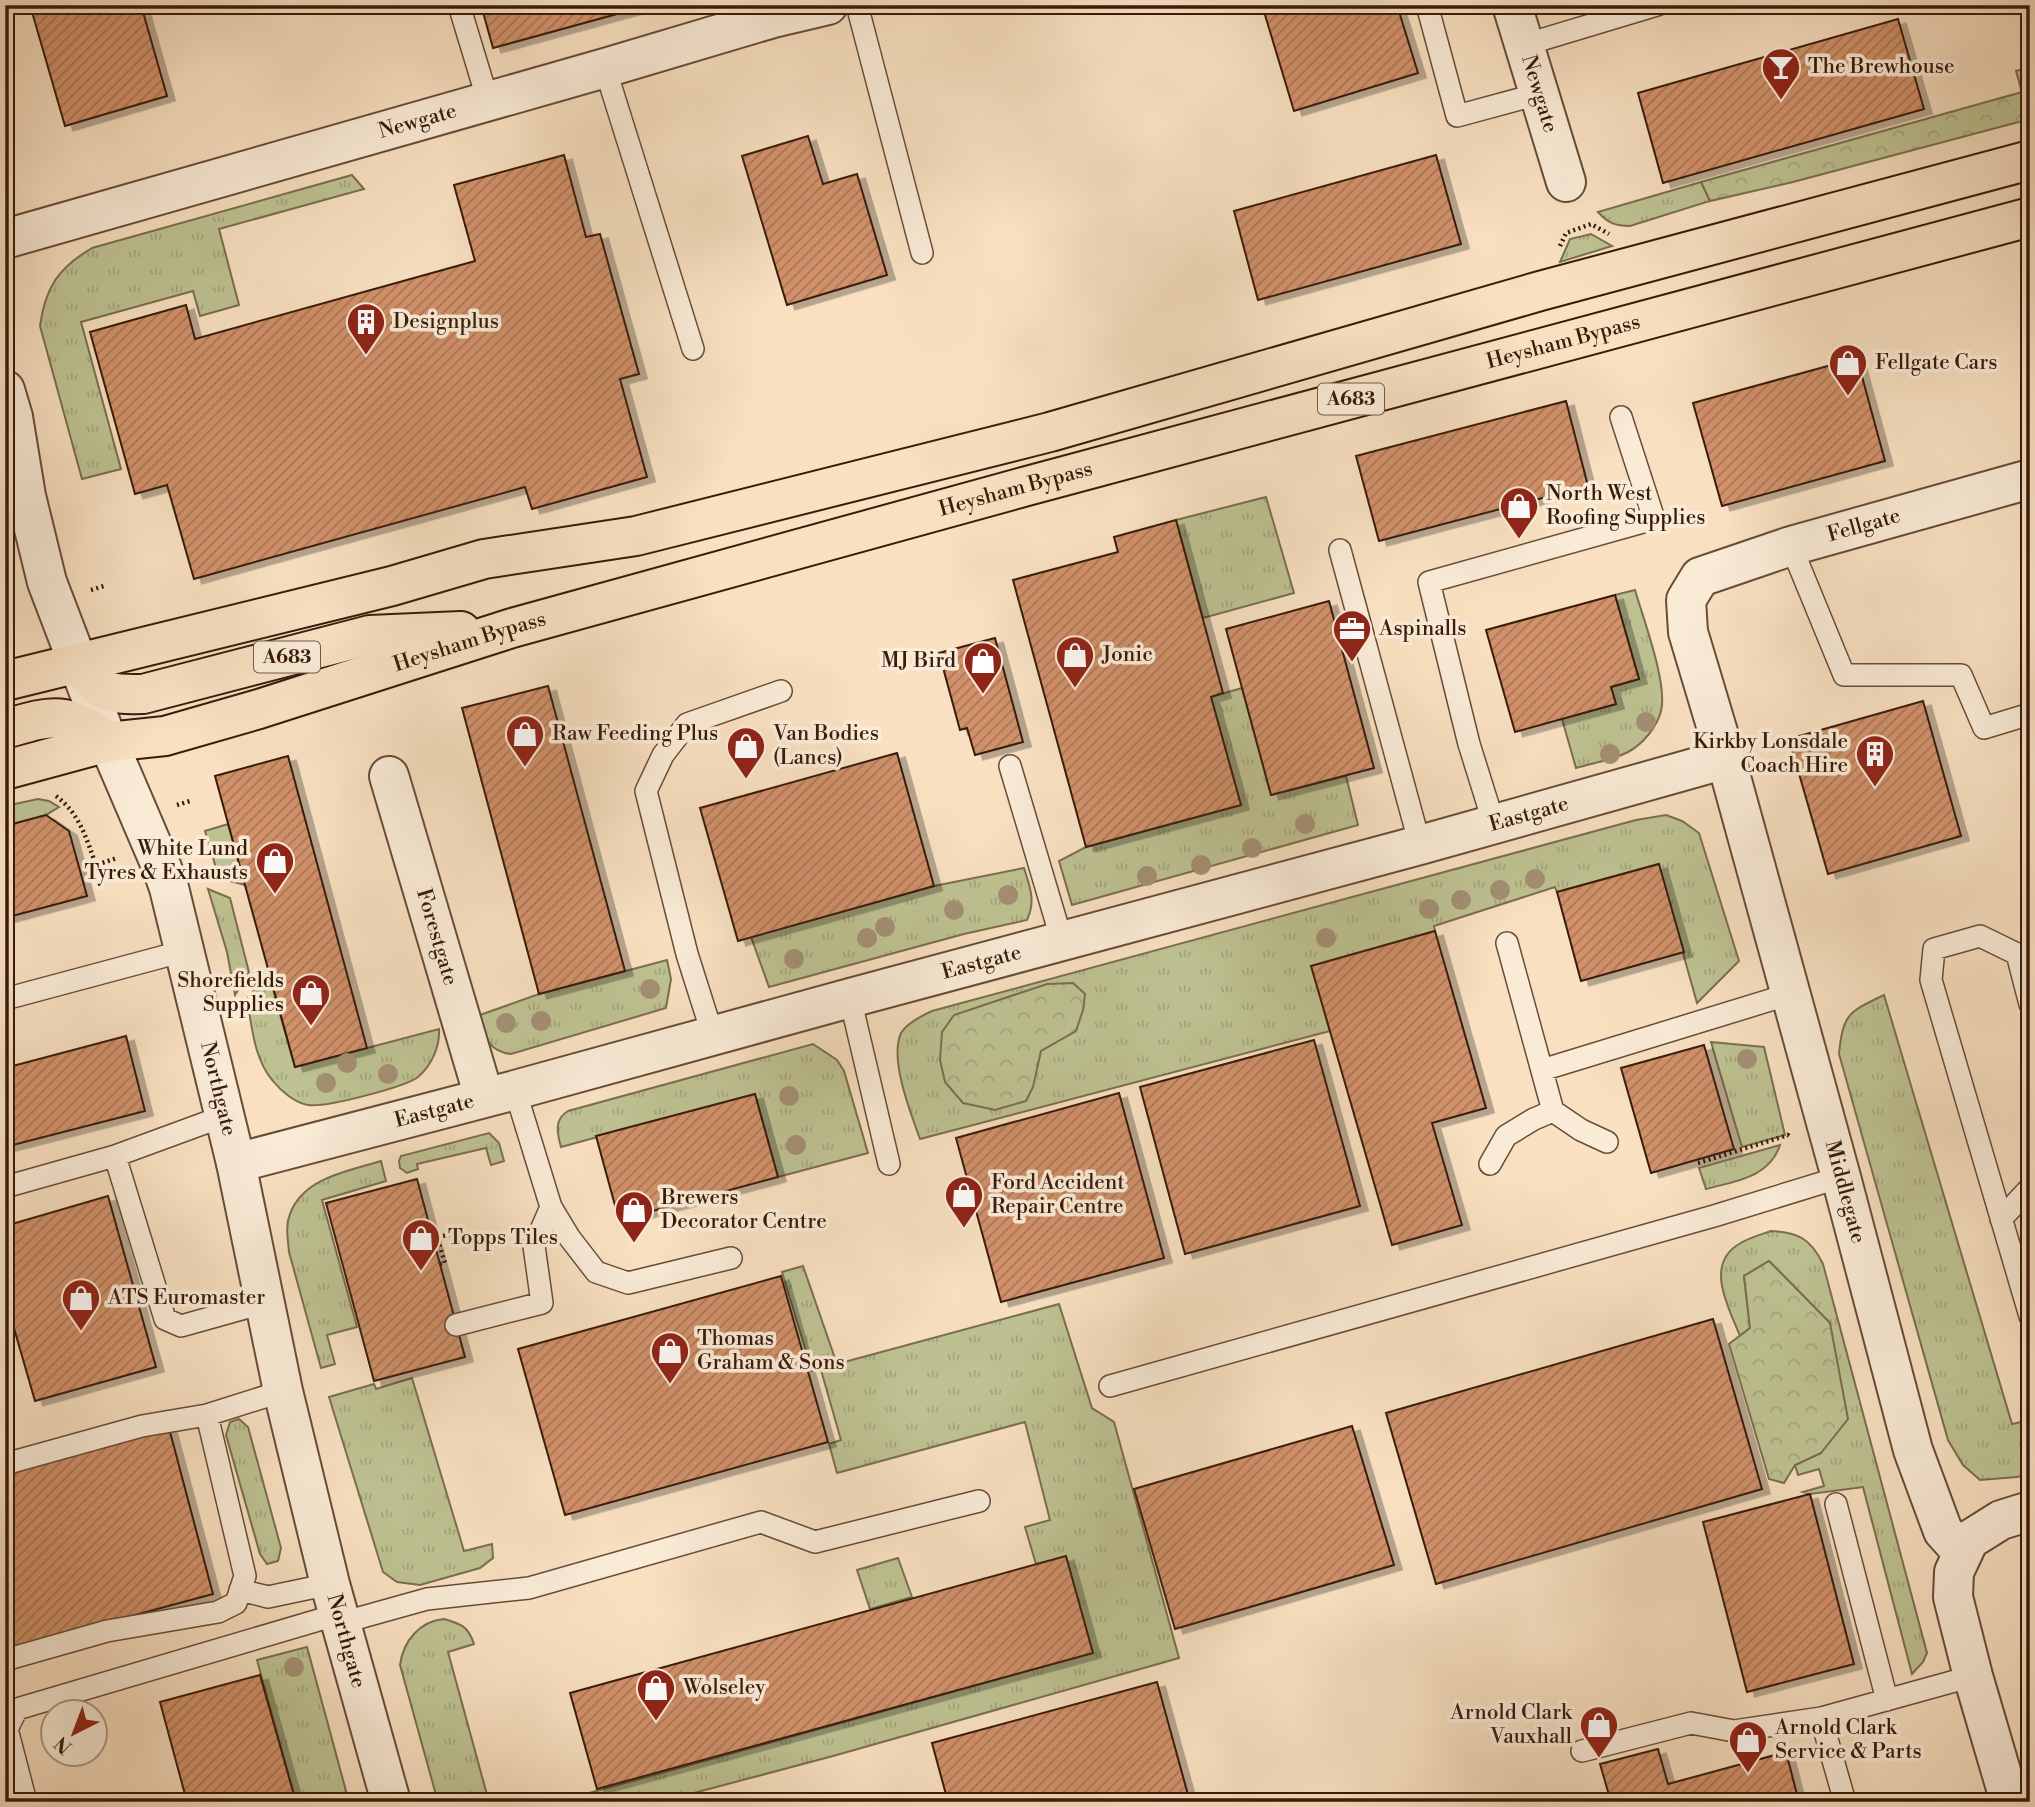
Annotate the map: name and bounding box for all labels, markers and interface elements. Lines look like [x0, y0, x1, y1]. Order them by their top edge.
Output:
bar icon: The Brewhouse [1760, 46, 1802, 101]
street label: Newgate [1515, 52, 1563, 136]
place label: The Brewhouse [1808, 54, 1955, 80]
street label: Newgate [376, 98, 460, 145]
building icon: Designplus [345, 301, 387, 356]
place label: Designplus [393, 309, 499, 335]
street label: Heysham Bypass [1483, 309, 1643, 375]
shop icon: Fellgate Cars [1827, 342, 1869, 397]
place label: Fellgate Cars [1875, 350, 1997, 376]
road number: A683 [1318, 384, 1384, 414]
street label: Heysham Bypass [936, 456, 1096, 523]
place label: North West Roofing Supplies [1546, 481, 1705, 531]
shop icon: North West Roofing Supplies [1498, 485, 1540, 540]
street label: Fellgate [1824, 503, 1903, 548]
street label: Heysham Bypass [390, 606, 549, 678]
office icon: Aspinalls [1331, 608, 1373, 663]
place label: Aspinalls [1378, 616, 1466, 642]
shop icon: Jonic [1054, 634, 1096, 689]
shop icon: MJ Bird [962, 640, 1004, 695]
road number: A683 [254, 642, 320, 672]
place label: Jonic [1101, 642, 1153, 668]
place label: MJ Bird [881, 648, 956, 674]
shop icon: Raw Feeding Plus [504, 713, 546, 768]
place label: Raw Feeding Plus [552, 721, 718, 747]
place label: Van Bodies (Lancs) [772, 721, 879, 771]
shop icon: Van Bodies (Lancs) [725, 725, 767, 780]
place label: Kirkby Lonsdale Coach Hire [1693, 729, 1848, 779]
building icon: Kirkby Lonsdale Coach Hire [1854, 733, 1896, 788]
street label: Eastgate [1486, 791, 1572, 838]
place label: White Lund Tyres & Exhausts [84, 836, 248, 886]
shop icon: White Lund Tyres & Exhausts [254, 840, 296, 895]
street label: Forestgate [410, 886, 463, 989]
street label: Eastgate [939, 940, 1024, 986]
place label: Shorefields Supplies [177, 968, 284, 1018]
shop icon: Shorefields Supplies [290, 972, 332, 1027]
street label: Northgate [194, 1039, 242, 1139]
street label: Eastgate [392, 1088, 477, 1134]
street label: Middlegate [1819, 1138, 1871, 1246]
place label: Ford Accident Repair Centre [991, 1170, 1125, 1220]
shop icon: Ford Accident Repair Centre [943, 1174, 985, 1229]
place label: Brewers Decorator Centre [660, 1185, 827, 1235]
shop icon: Brewers Decorator Centre [613, 1189, 655, 1244]
shop icon: Topps Tiles [400, 1217, 442, 1272]
place label: Topps Tiles [448, 1225, 558, 1251]
shop icon: ATS Euromaster [60, 1277, 102, 1332]
place label: ATS Euromaster [107, 1285, 265, 1311]
place label: Thomas Graham & Sons [697, 1326, 845, 1376]
shop icon: Thomas Graham & Sons [649, 1330, 691, 1385]
street label: Northgate [320, 1591, 371, 1691]
shop icon: Wolseley [635, 1667, 677, 1722]
place label: Wolseley [682, 1675, 766, 1701]
north arrow [38, 1699, 108, 1769]
place label: Arnold Clark Vauxhall [1449, 1700, 1573, 1750]
shop icon: Arnold Clark Vauxhall [1578, 1704, 1620, 1759]
place label: Arnold Clark Service & Parts [1774, 1715, 1922, 1765]
shop icon: Arnold Clark Service & Parts [1727, 1719, 1769, 1774]
text: N [50, 1731, 77, 1759]

